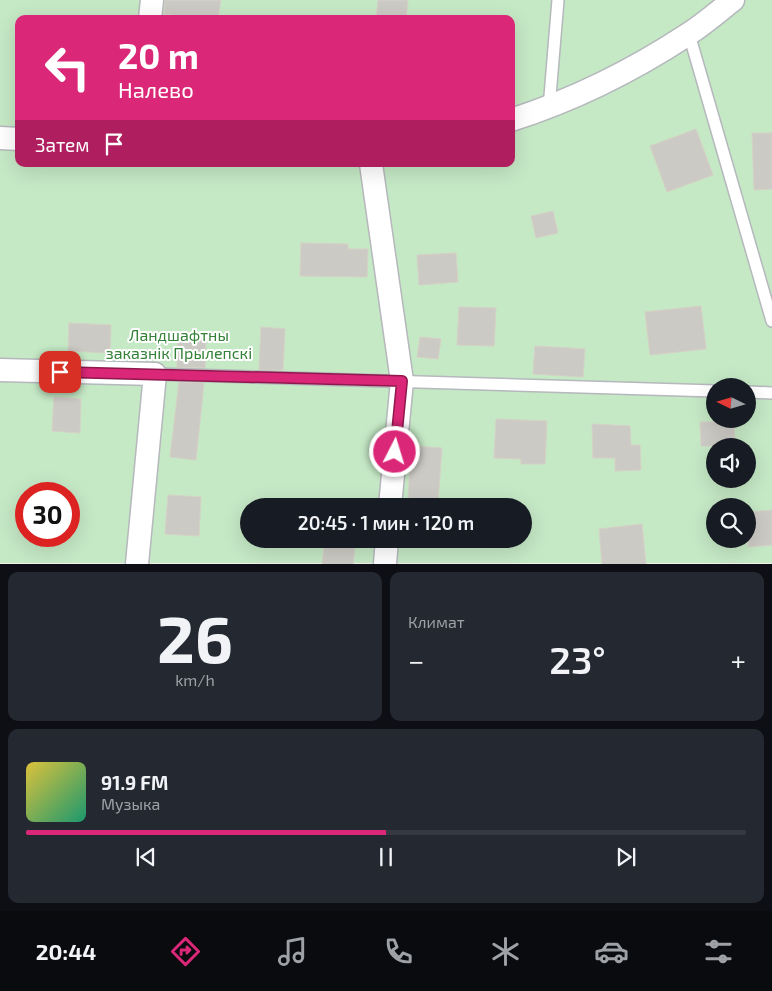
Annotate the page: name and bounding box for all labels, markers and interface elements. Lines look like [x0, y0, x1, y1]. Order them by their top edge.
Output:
text: 20 m [118, 34, 199, 76]
icon: left [35, 35, 100, 100]
text: Налево [118, 76, 194, 102]
icon: arrive [100, 130, 128, 158]
text: Затем [35, 133, 90, 156]
park label: Ландшафтны заказнік Прылепскі [106, 325, 252, 362]
pin [39, 351, 81, 393]
icon: arrive [46, 358, 74, 386]
north arrow [706, 378, 756, 428]
map controls [706, 378, 756, 548]
position arrow [368, 425, 420, 477]
button: sound [706, 438, 756, 488]
speed limit sign: 30 [15, 482, 80, 547]
button: search [706, 498, 756, 548]
text: 20:45 · 1 мин · 120 m [298, 511, 474, 534]
text: 26 [157, 598, 233, 676]
text: Климат [408, 612, 465, 631]
text: 23° [549, 636, 606, 682]
text: − [408, 643, 424, 677]
text: + [731, 643, 746, 677]
text: km/h [175, 670, 215, 689]
text: 91.9 FM [101, 771, 168, 794]
text: Музыка [101, 794, 160, 813]
icon: previous [132, 843, 160, 871]
icon: pause [372, 843, 400, 871]
icon: next [612, 843, 640, 871]
icon: directions [168, 934, 203, 969]
icon: music [275, 934, 310, 969]
icon: phone [381, 934, 416, 969]
icon: climate [488, 934, 523, 969]
icon: car [594, 934, 629, 969]
icon: filters [701, 934, 736, 969]
text: 20:44 [36, 938, 96, 964]

